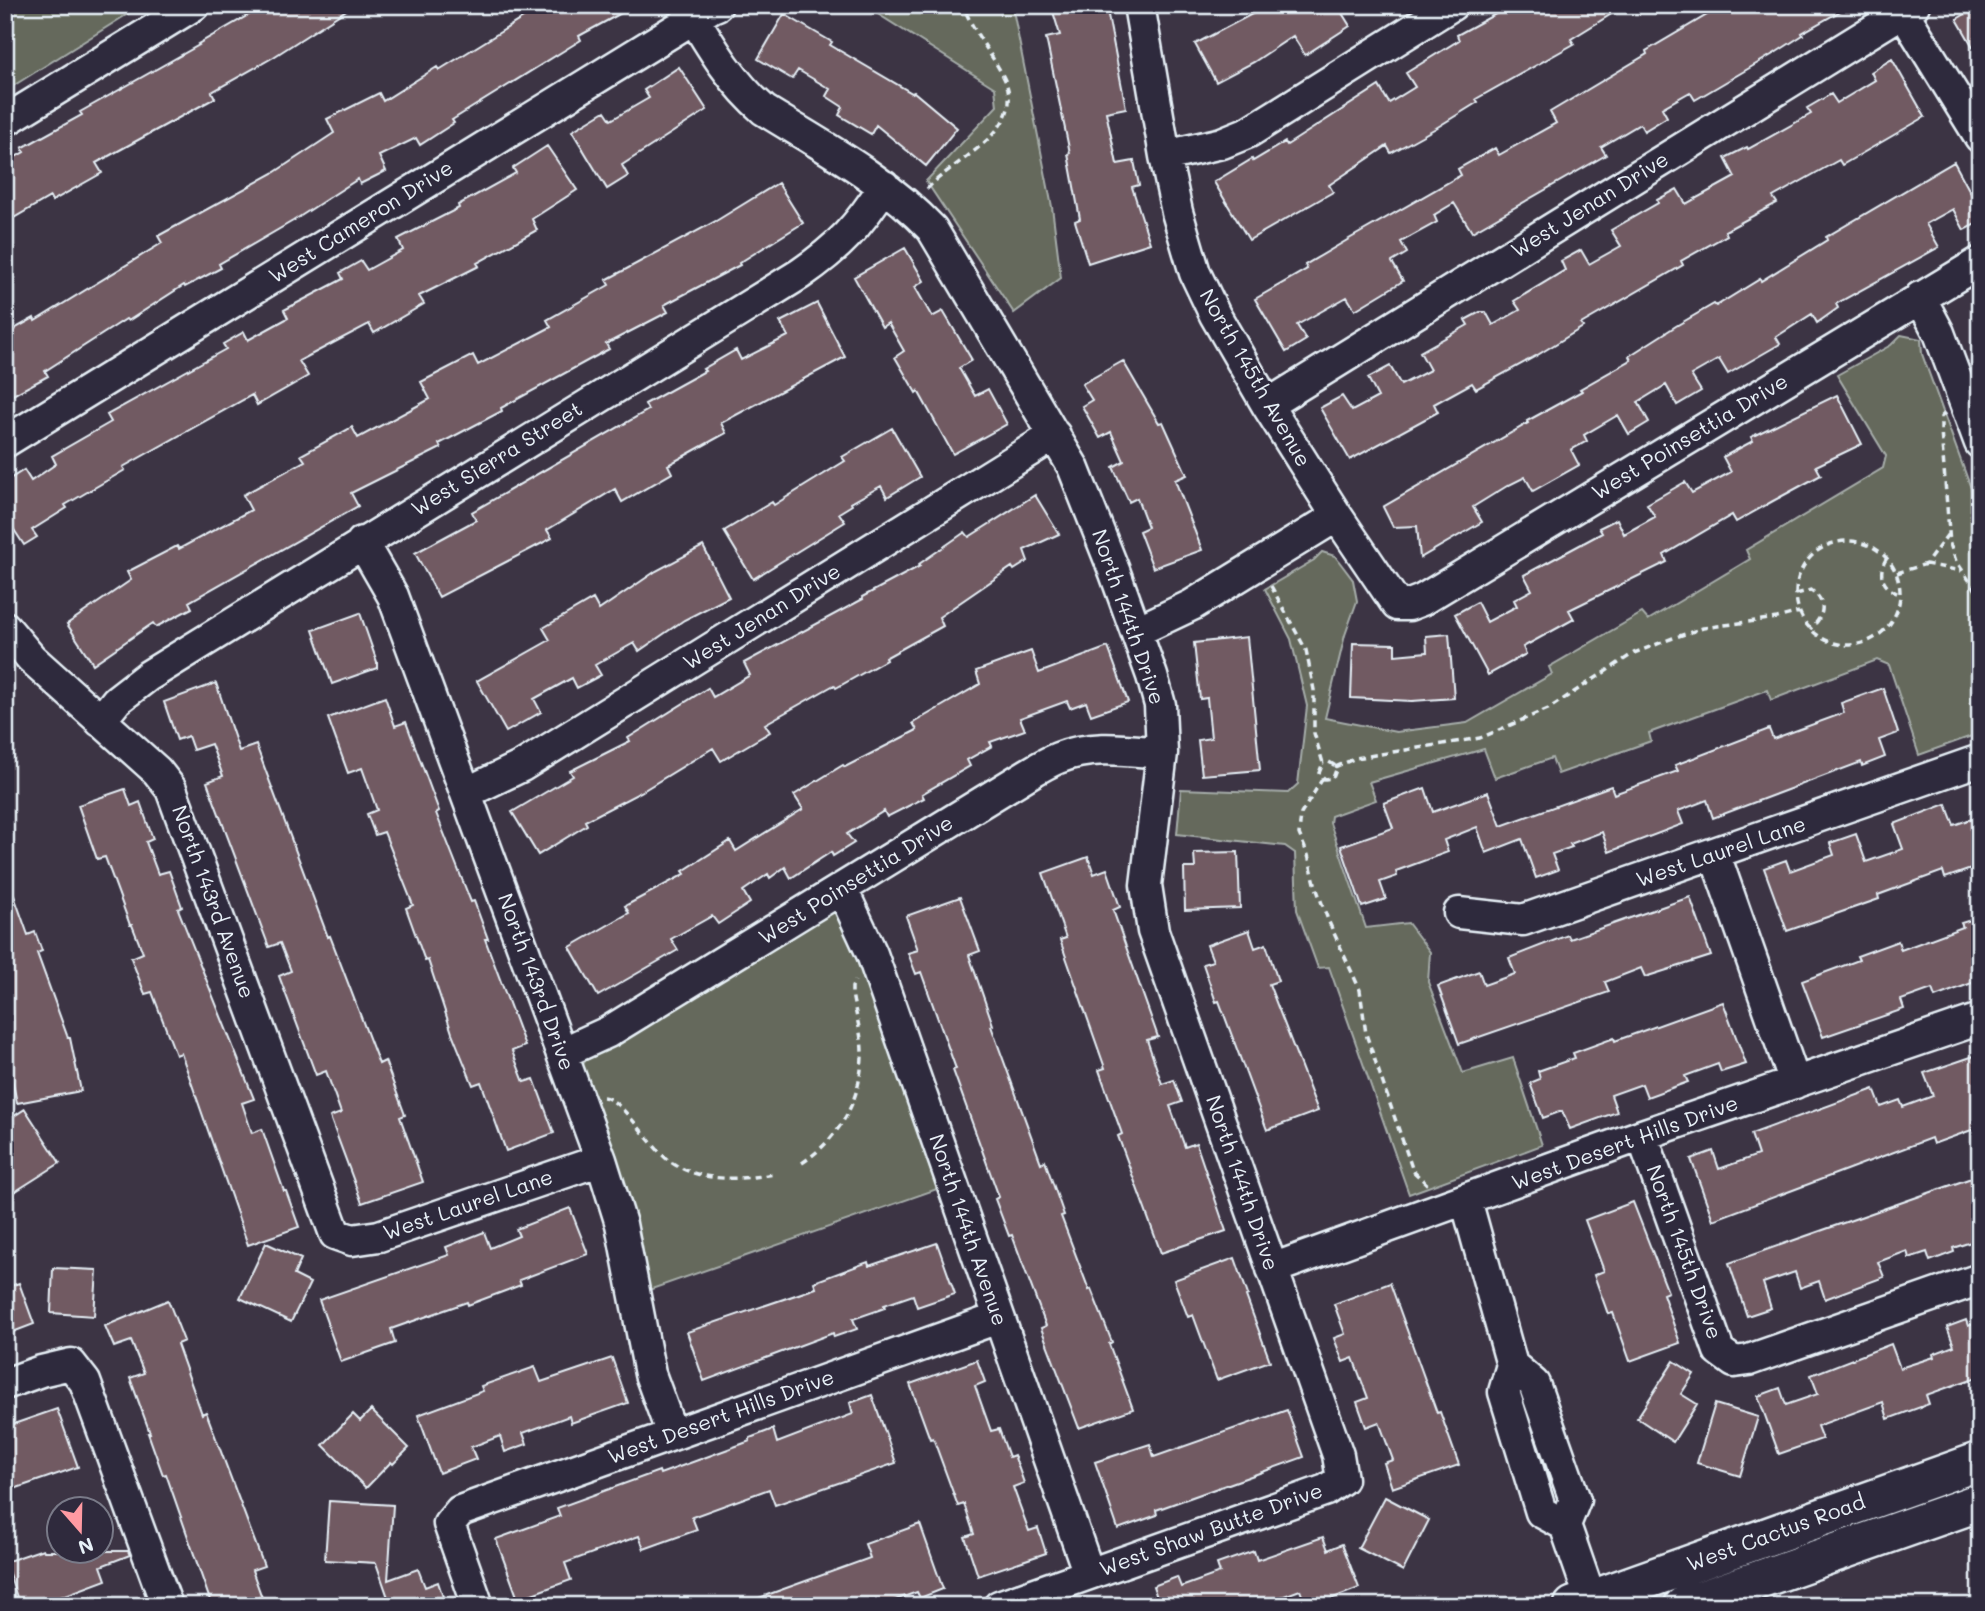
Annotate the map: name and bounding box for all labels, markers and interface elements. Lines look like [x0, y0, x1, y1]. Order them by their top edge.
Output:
street label: West Jenan Drive [1505, 144, 1673, 263]
street label: West Cameron Drive [263, 153, 457, 288]
street label: North 145th Avenue [1194, 284, 1318, 471]
street label: West Poinsettia Drive [1586, 366, 1792, 505]
street label: West Sierra Street [406, 394, 587, 521]
street label: North 144th Drive [1087, 525, 1172, 708]
street label: West Jenan Drive [677, 556, 845, 675]
street label: North 143rd Avenue [167, 801, 262, 1002]
street label: West Poinsettia Drive [753, 808, 957, 950]
street label: West Laurel Lane [1632, 809, 1809, 892]
street label: North 143rd Drive [493, 889, 582, 1074]
street label: West Desert Hills Drive [1508, 1088, 1741, 1195]
street label: North 144th Drive [1201, 1091, 1286, 1274]
street label: North 144th Avenue [924, 1130, 1015, 1329]
street label: North 145th Drive [1641, 1161, 1729, 1342]
street label: West Laurel Lane [379, 1162, 556, 1245]
street label: West Desert Hills Drive [604, 1362, 837, 1469]
street label: West Shaw Butte Drive [1095, 1476, 1326, 1582]
street label: West Cactus Road [1683, 1487, 1868, 1576]
north arrow [46, 1496, 116, 1566]
text: N [75, 1532, 97, 1561]

